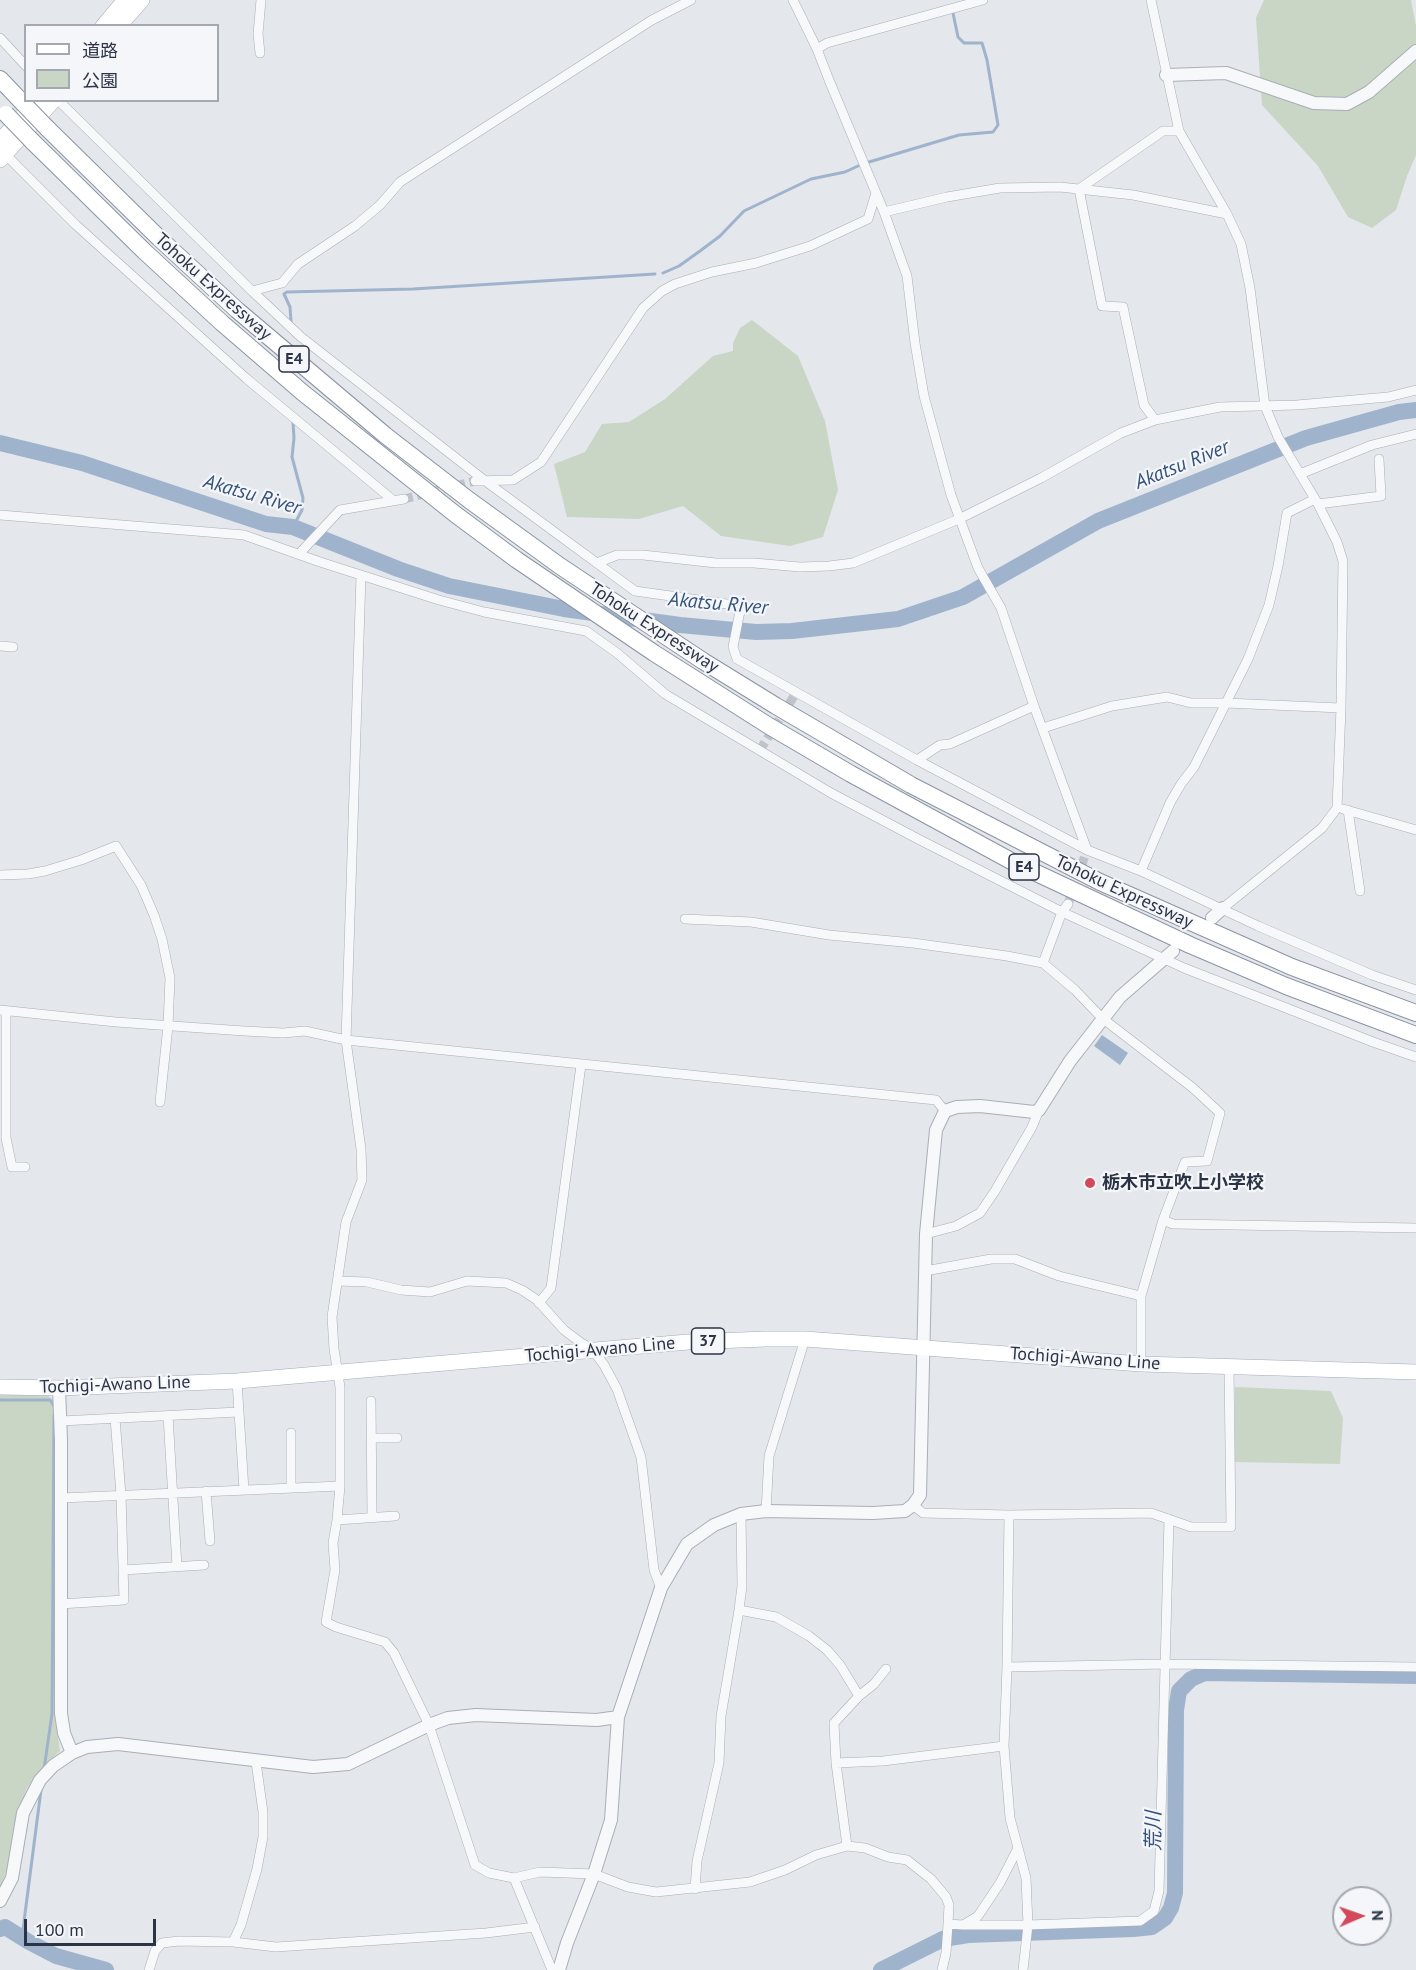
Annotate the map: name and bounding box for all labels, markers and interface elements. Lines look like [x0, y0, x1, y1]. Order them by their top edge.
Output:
legend [24, 24, 219, 102]
text: 道路 [82, 39, 118, 62]
text: 公園 [82, 69, 118, 92]
street label: Tohoku Expressway [150, 229, 276, 345]
road number: E4 [279, 346, 309, 372]
water label: Akatsu River [1131, 435, 1233, 495]
water label: Akatsu River [201, 470, 303, 520]
street label: Tohoku Expressway [585, 578, 723, 678]
water label: Akatsu River [667, 588, 769, 620]
street label: Tohoku Expressway [1052, 851, 1196, 933]
road number: E4 [1009, 854, 1039, 880]
place label: 栃木市立吹上小学校 [1102, 1172, 1264, 1194]
marker: 栃木市立吹上小学校 [1083, 1176, 1097, 1190]
road number: 37 [692, 1328, 724, 1354]
street label: Tochigi-Awano Line [524, 1333, 676, 1367]
street label: Tochigi-Awano Line [1009, 1343, 1161, 1375]
street label: Tochigi-Awano Line [39, 1372, 191, 1398]
water label: 荒川 [1142, 1811, 1166, 1851]
north arrow [1332, 1886, 1392, 1946]
scale bar [27, 1907, 159, 1945]
text: N [1368, 1910, 1388, 1921]
text: 100 m [35, 1918, 84, 1941]

